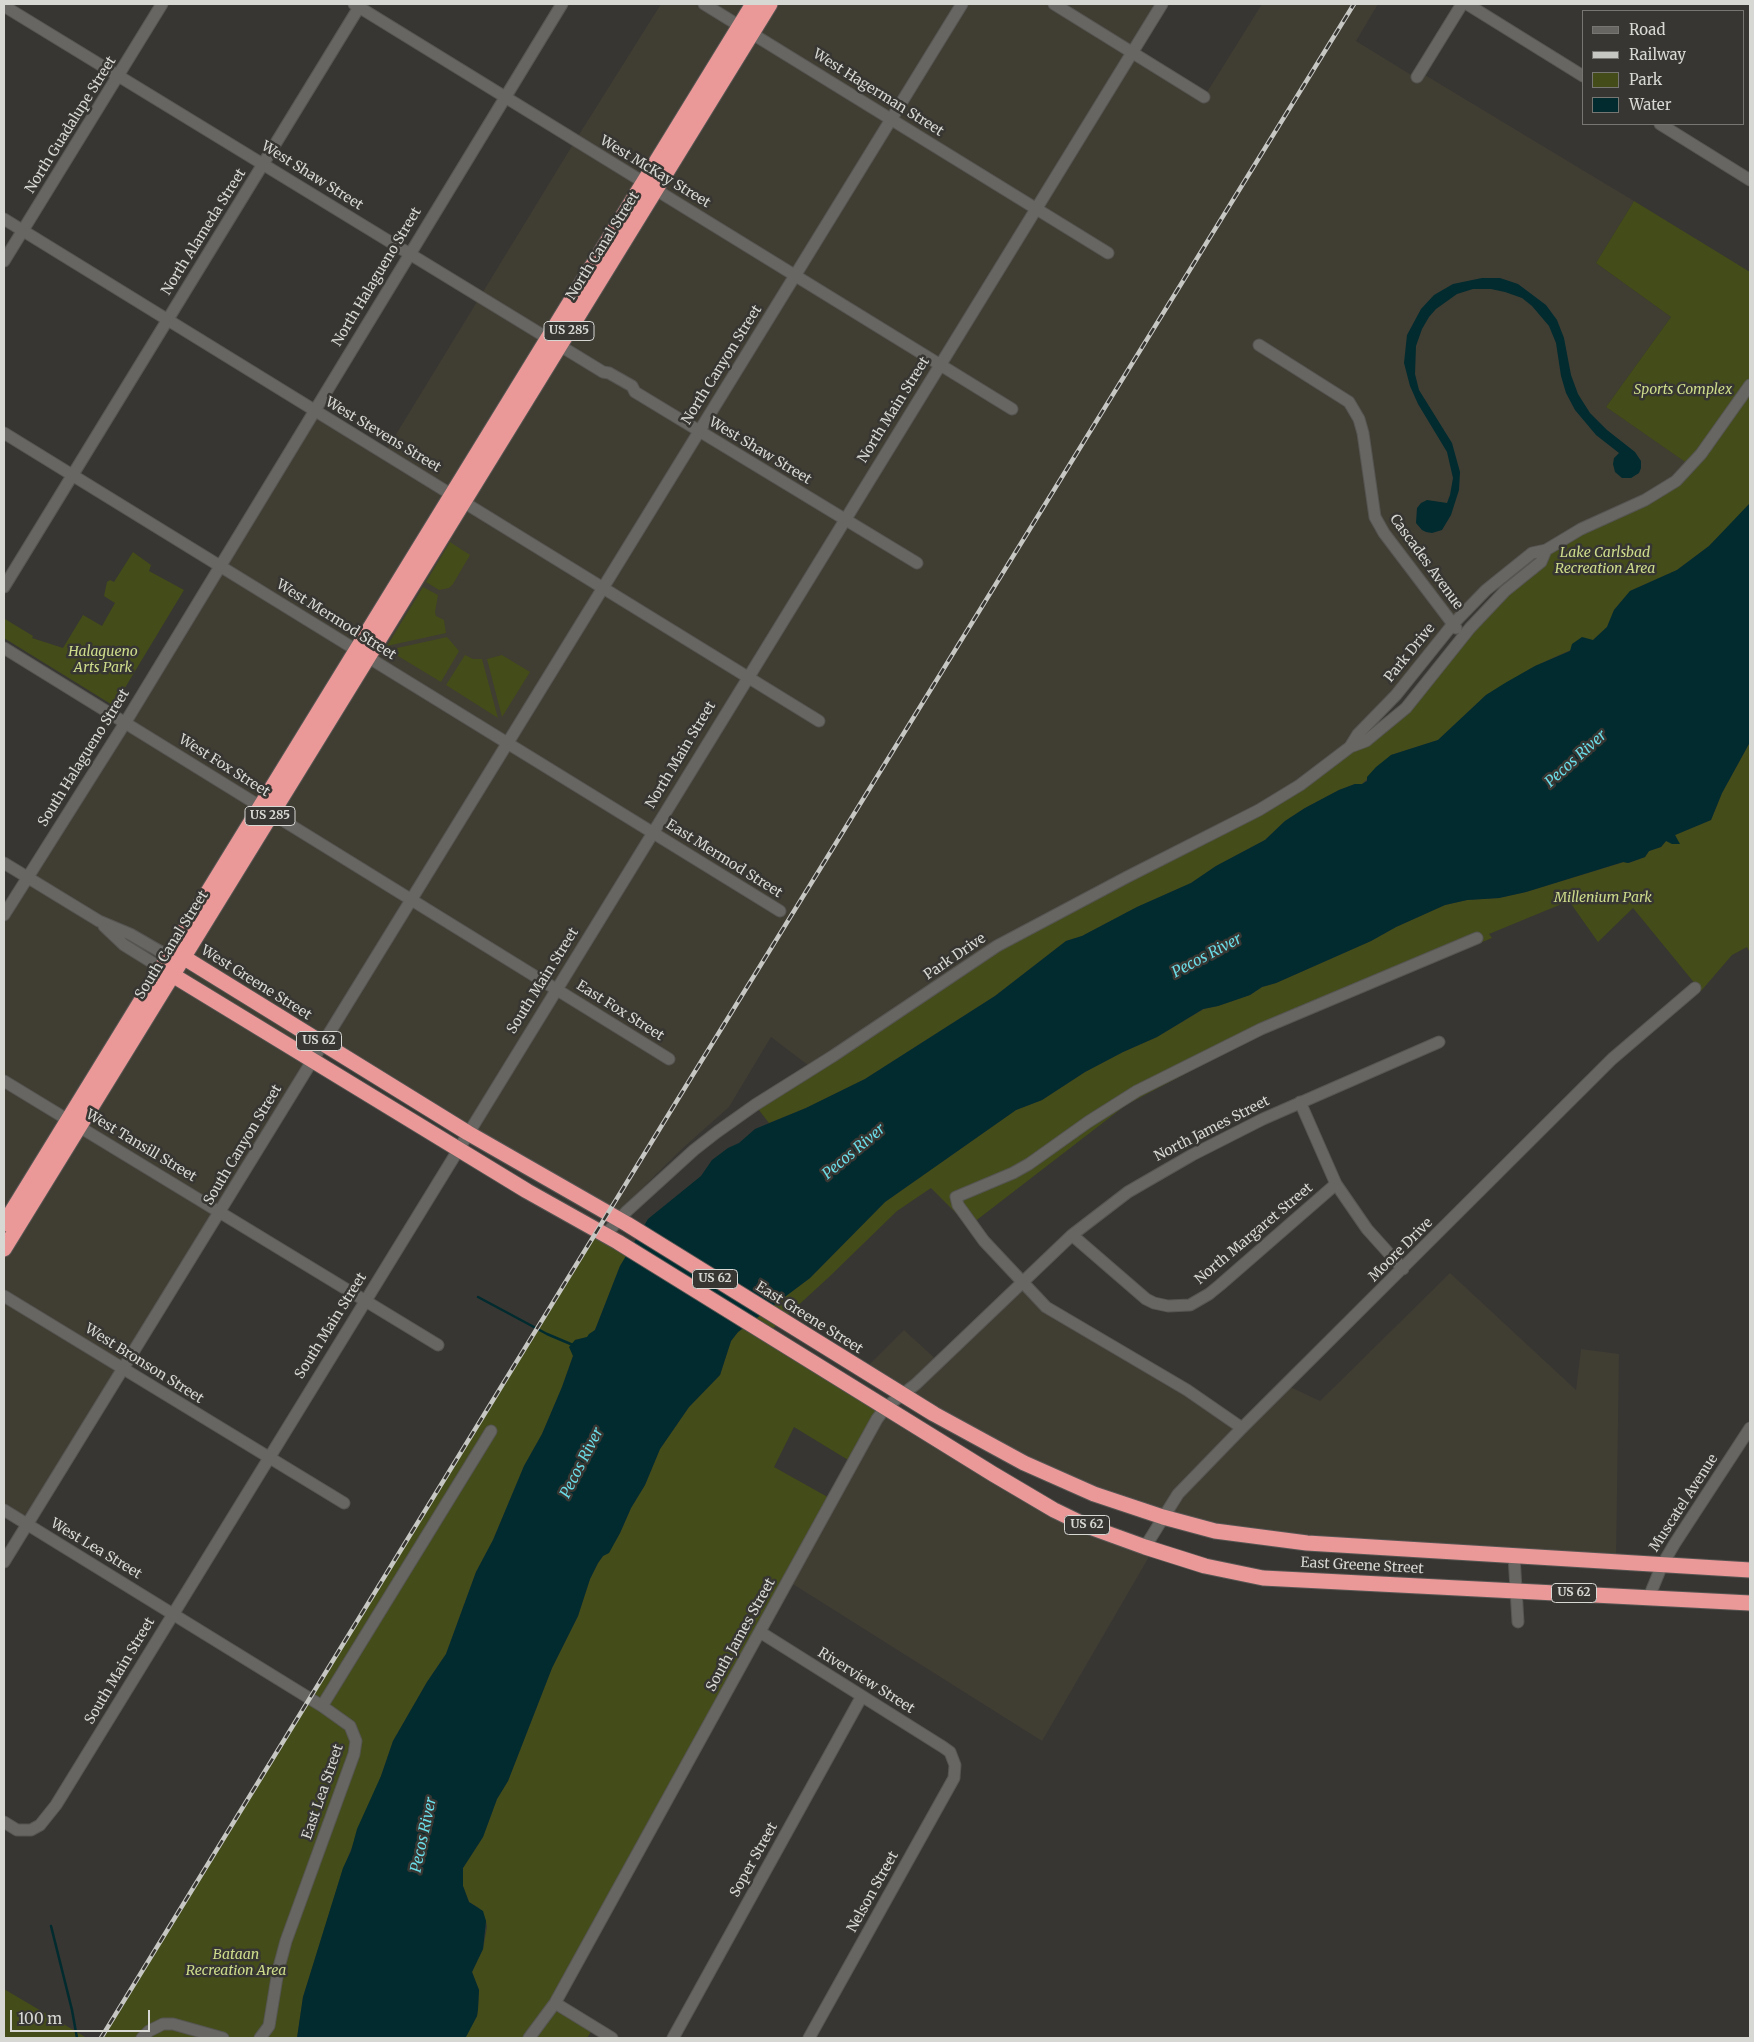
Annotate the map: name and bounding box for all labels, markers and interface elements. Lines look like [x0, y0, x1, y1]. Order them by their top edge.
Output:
legend [1582, 10, 1744, 125]
text: Road [1629, 20, 1665, 39]
text: Railway [1629, 45, 1686, 64]
street label: West Hagerman Street [810, 46, 946, 140]
street label: North Guadalupe Street [22, 53, 120, 197]
text: Park [1629, 70, 1662, 89]
text: Water [1629, 95, 1671, 114]
street label: West McKay Street [597, 132, 713, 212]
street label: West Shaw Street [258, 138, 366, 214]
street label: North Alameda Street [158, 166, 250, 298]
street label: North Canal Street [563, 189, 643, 303]
street label: North Halagueno Street [329, 205, 425, 349]
street label: North Canyon Street [678, 302, 766, 428]
road number: US 285 [544, 322, 594, 341]
street label: North Main Street [855, 354, 933, 466]
park label: Sports Complex [1634, 382, 1732, 398]
street label: West Stevens Street [322, 394, 444, 476]
street label: West Shaw Street [706, 414, 814, 488]
street label: Cascades Avenue [1386, 511, 1466, 613]
park label: Lake Carlsbad Recreation Area [1555, 545, 1655, 578]
street label: West Mermod Street [273, 576, 399, 664]
street label: Park Drive [1381, 620, 1439, 686]
park label: Halagueno Arts Park [68, 644, 138, 676]
street label: South Halagueno Street [35, 686, 133, 830]
street label: North Main Street [642, 699, 720, 811]
water label: Pecos River [1542, 727, 1610, 791]
street label: West Fox Street [175, 731, 273, 801]
road number: US 285 [245, 806, 295, 826]
street label: East Mermod Street [663, 816, 785, 902]
street label: South Canal Street [132, 888, 212, 1002]
park label: Millenium Park [1554, 890, 1652, 906]
street label: South Main Street [504, 925, 582, 1037]
street label: Park Drive [921, 930, 989, 984]
water label: Pecos River [1169, 930, 1245, 982]
street label: West Greene Street [198, 942, 314, 1024]
street label: East Fox Street [573, 977, 667, 1045]
road number: US 62 [296, 1032, 342, 1050]
street label: South Canyon Street [200, 1082, 286, 1208]
street label: North James Street [1152, 1093, 1272, 1165]
street label: West Tansill Street [83, 1106, 199, 1186]
water label: Pecos River [819, 1121, 889, 1183]
street label: North Margaret Street [1192, 1180, 1316, 1288]
street label: Moore Drive [1366, 1215, 1436, 1285]
street label: South Main Street [292, 1270, 370, 1382]
road number: US 62 [692, 1270, 738, 1288]
street label: East Greene Street [752, 1278, 866, 1358]
street label: West Bronson Street [82, 1321, 206, 1407]
water label: Pecos River [557, 1425, 607, 1501]
street label: Muscatel Avenue [1646, 1451, 1722, 1555]
street label: West Lea Street [47, 1515, 145, 1583]
road number: US 62 [1064, 1516, 1110, 1534]
street label: East Greene Street [1300, 1554, 1424, 1578]
street label: South James Street [703, 1575, 779, 1695]
road number: US 62 [1552, 1584, 1596, 1602]
street label: South Main Street [81, 1614, 159, 1728]
street label: Riverview Street [815, 1644, 917, 1718]
street label: East Lea Street [299, 1742, 347, 1842]
water label: Pecos River [407, 1796, 441, 1874]
street label: Soper Street [727, 1820, 781, 1900]
street label: Nelson Street [844, 1849, 902, 1935]
park label: Bataan Recreation Area [186, 1947, 286, 1980]
scale bar [12, 2000, 152, 2032]
text: 100 m [18, 2009, 62, 2028]

